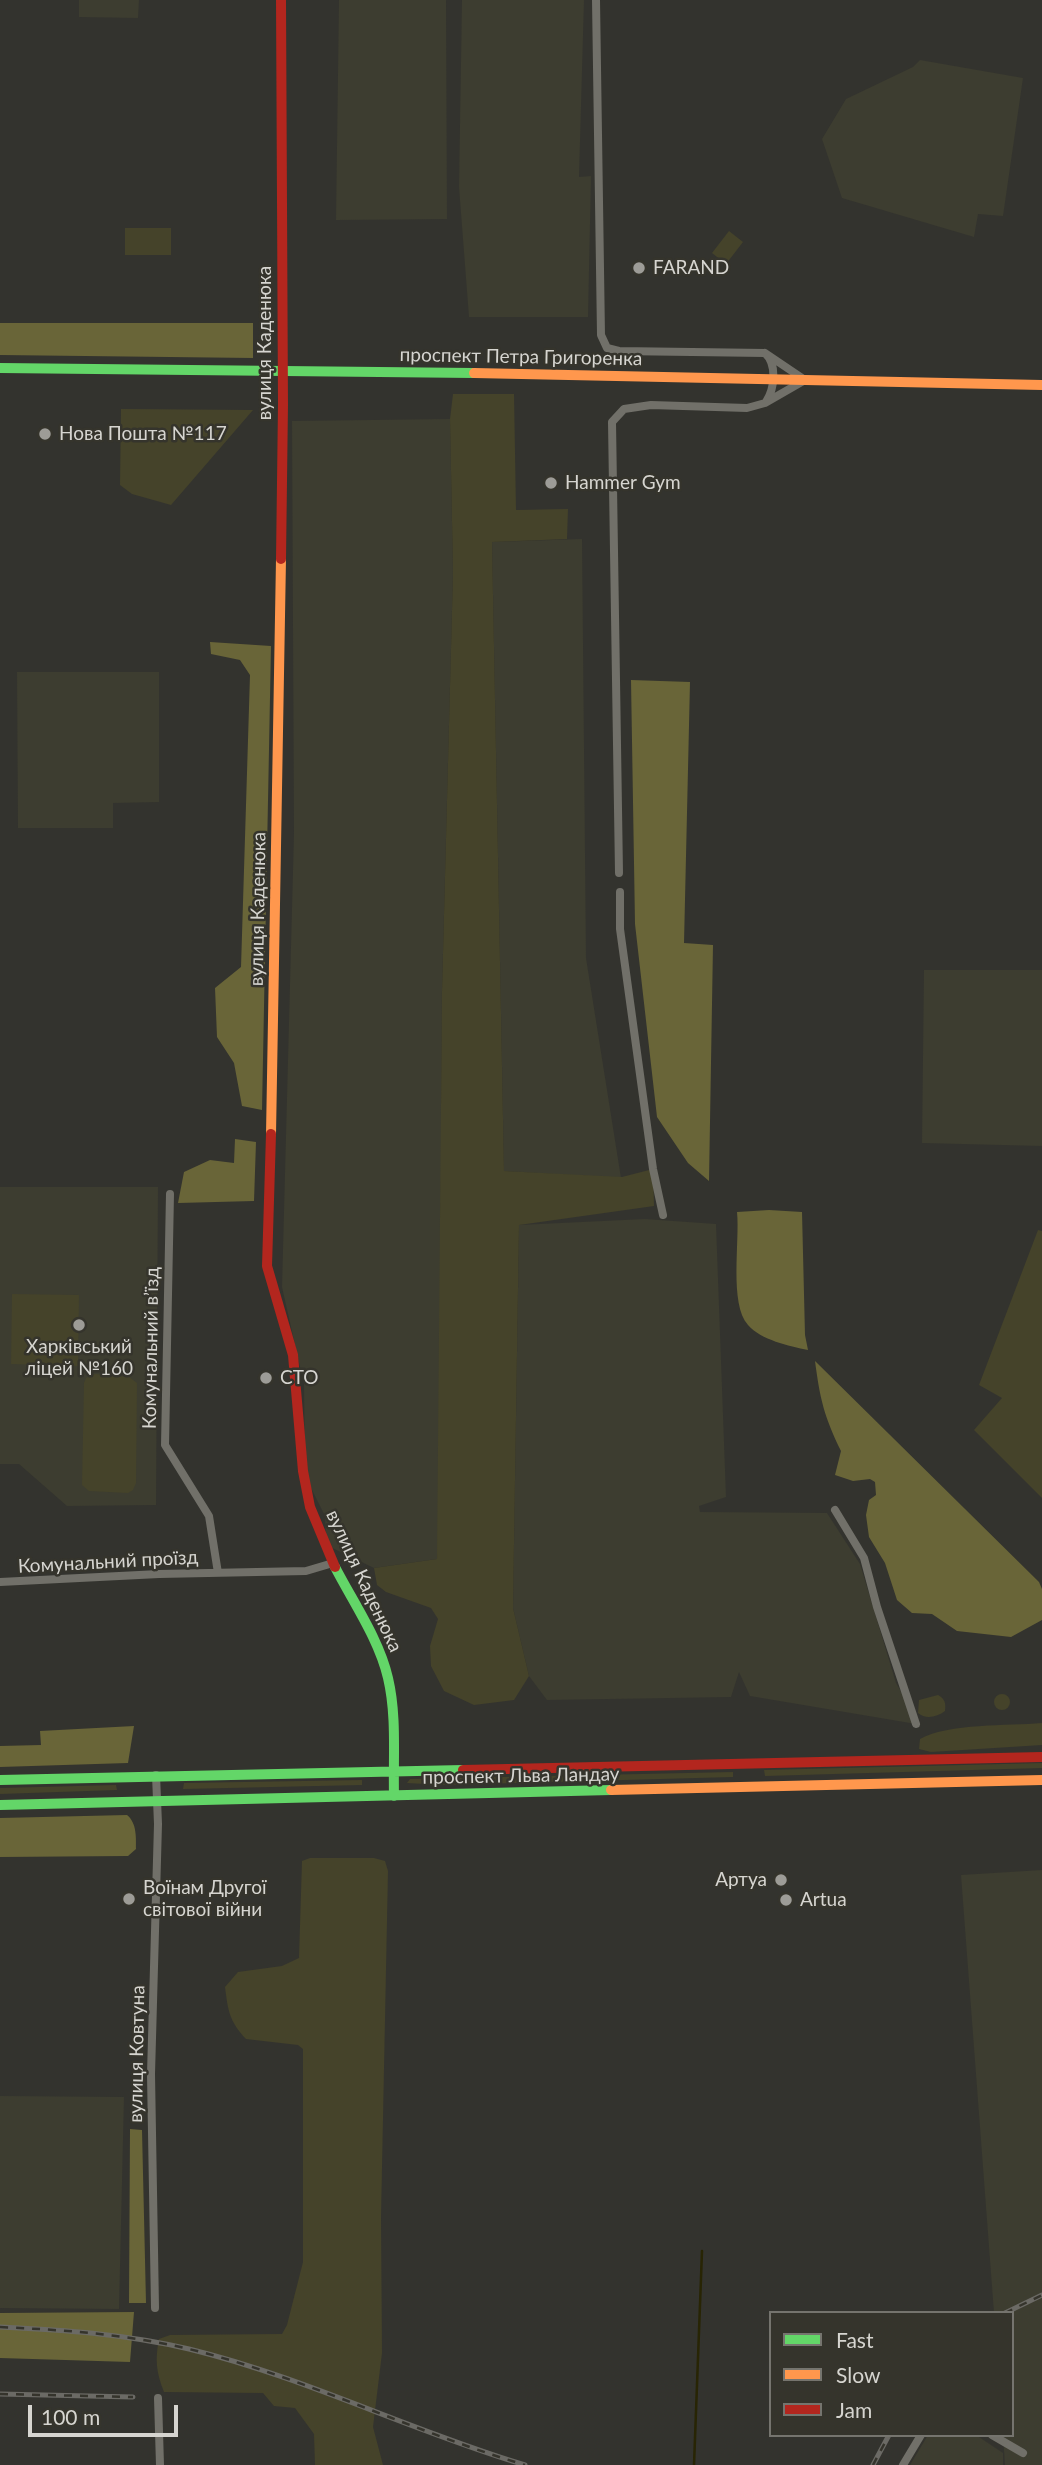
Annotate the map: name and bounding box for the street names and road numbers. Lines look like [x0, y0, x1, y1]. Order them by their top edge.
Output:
street label: вулиця Каденюка [254, 266, 276, 420]
street label: проспект Петра Григоренка [399, 343, 643, 371]
street label: вулиця Каденюка [245, 832, 271, 986]
street label: Комунальний в’їзд [138, 1267, 164, 1429]
street label: вулиця Каденюка [321, 1506, 407, 1656]
street label: Комунальний проїзд [17, 1546, 199, 1578]
street label: проспект Льва Ландау [422, 1763, 620, 1789]
street label: вулиця Ковтуна [124, 1985, 150, 2123]

